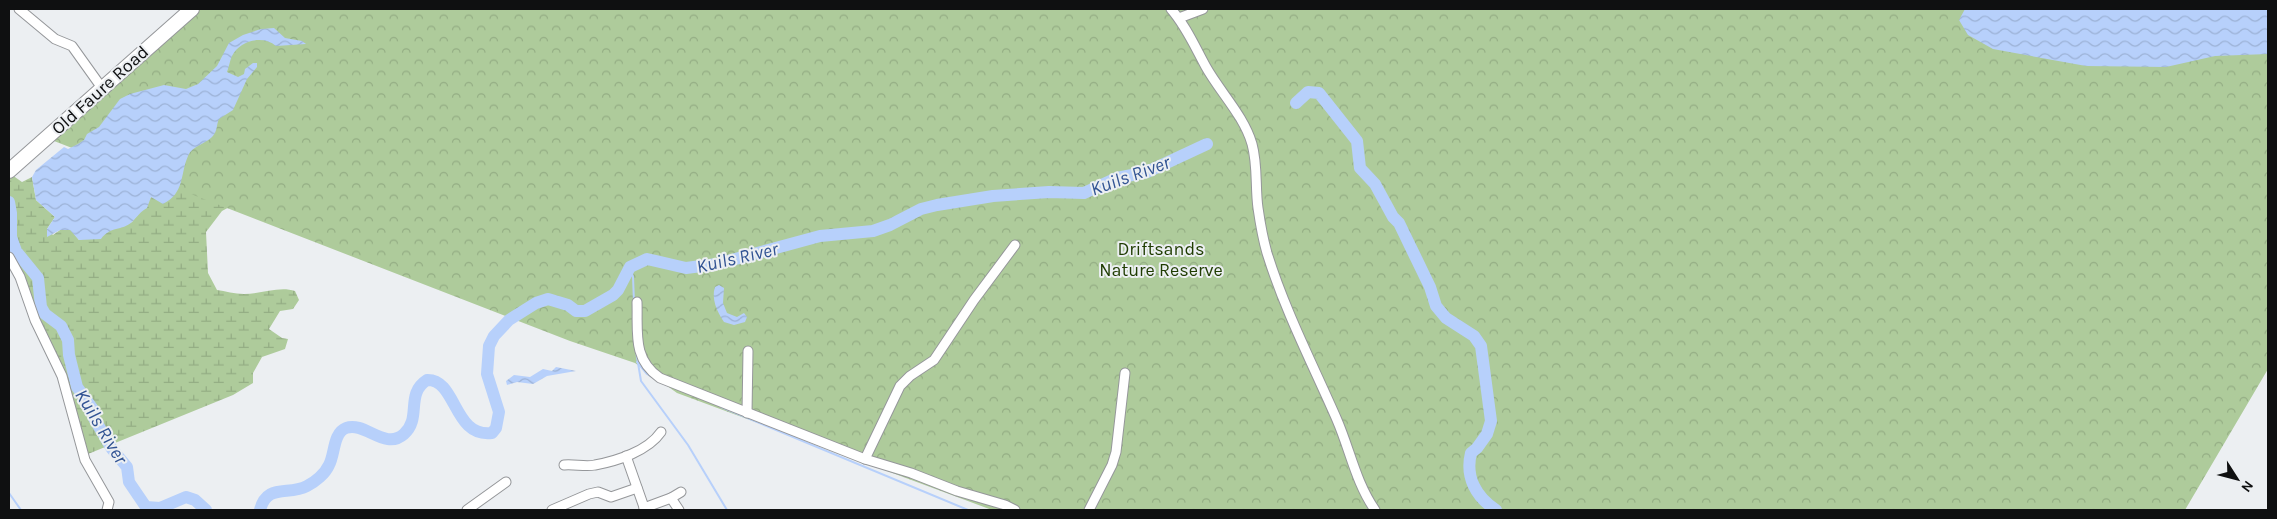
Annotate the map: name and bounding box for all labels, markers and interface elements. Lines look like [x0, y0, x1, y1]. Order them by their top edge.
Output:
street label: Old Faure Road [47, 41, 153, 139]
water label: Kuils River [1087, 151, 1175, 201]
water label: Kuils River [694, 238, 782, 278]
park label: Driftsands Nature Reserve [1099, 238, 1223, 281]
water label: Kuils River [70, 385, 133, 469]
north arrow [2212, 454, 2262, 504]
text: N [2237, 477, 2257, 495]

